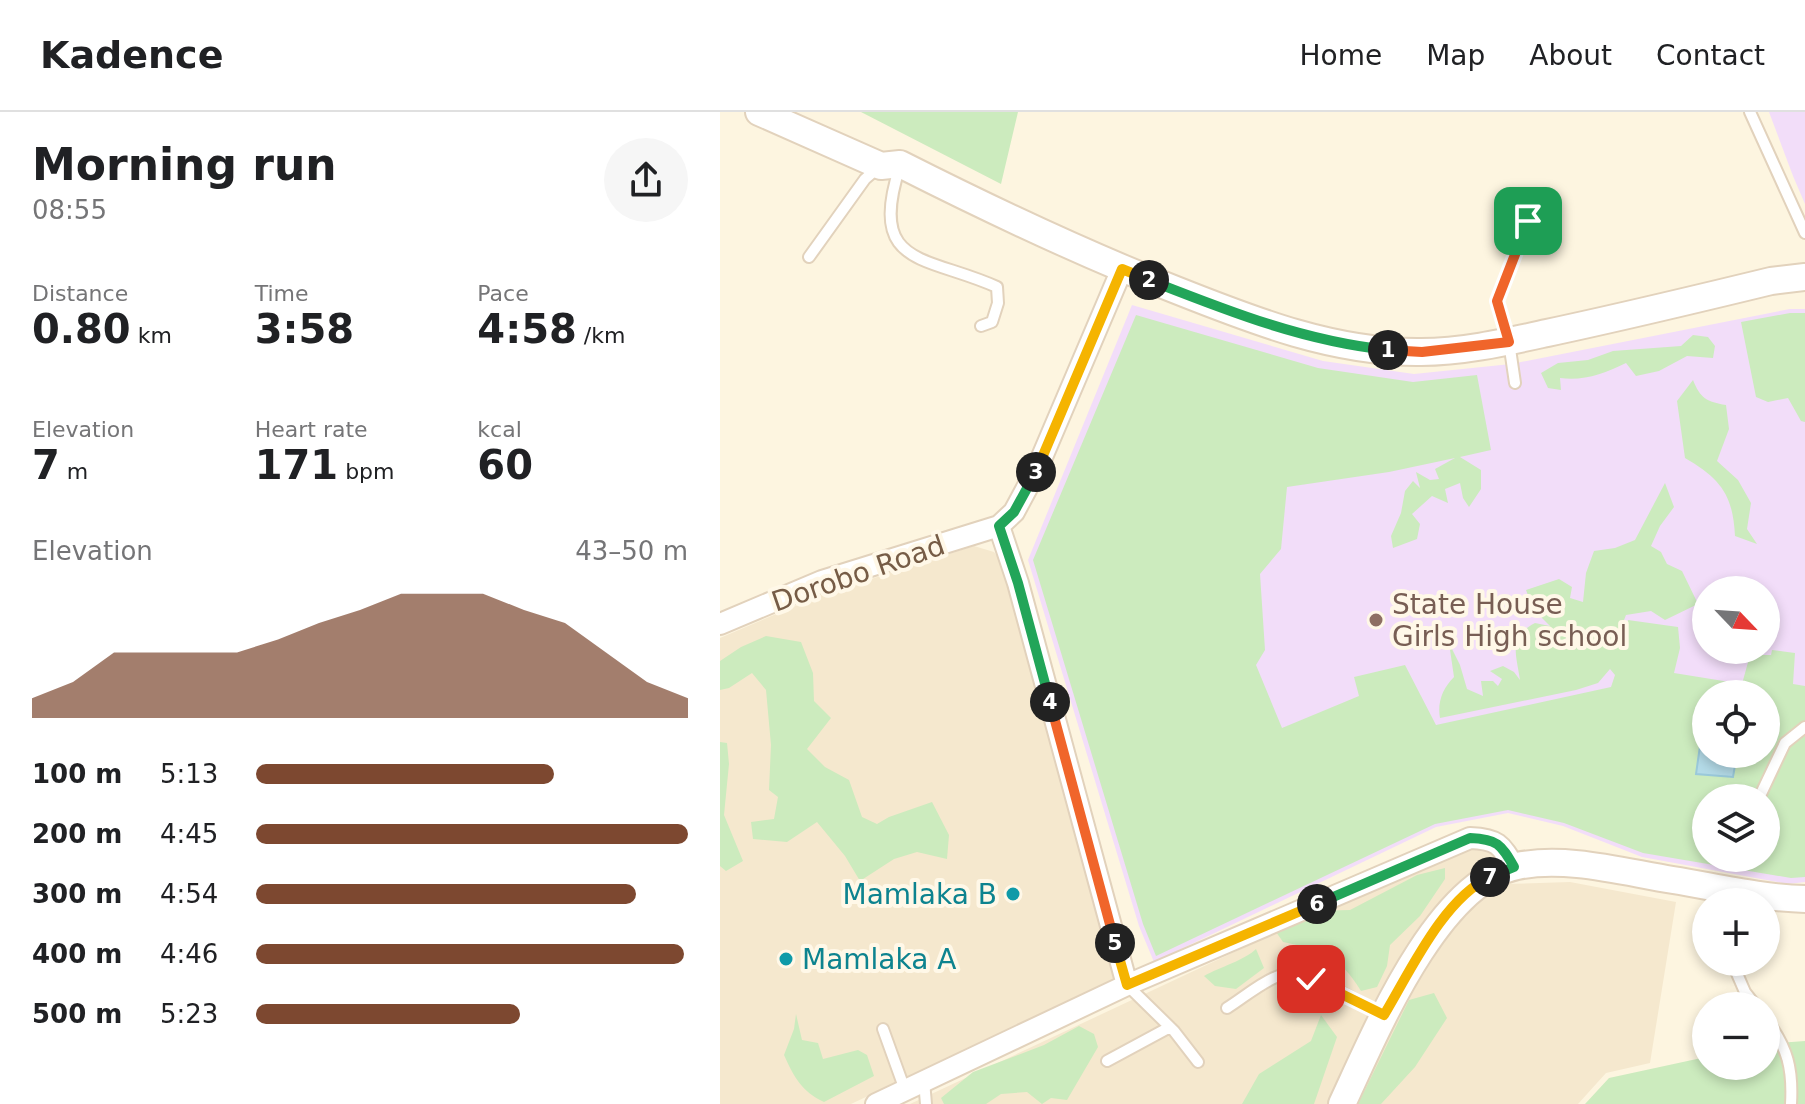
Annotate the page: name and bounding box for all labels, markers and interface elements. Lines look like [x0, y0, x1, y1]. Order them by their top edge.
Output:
text: Kadence [40, 33, 223, 77]
text: Home [1299, 39, 1382, 72]
text: Map [1426, 39, 1485, 72]
text: About [1529, 39, 1612, 72]
text: Contact [1656, 39, 1765, 72]
button: share [604, 138, 688, 222]
text: Morning run [32, 139, 337, 190]
pin [1494, 187, 1562, 255]
text: 08:55 [32, 195, 107, 225]
icon: arrive [1506, 199, 1550, 243]
pin: 2 [1129, 260, 1169, 300]
text: 2 [1141, 267, 1157, 292]
text: Distance [32, 281, 128, 306]
text: Time [255, 281, 309, 306]
text: Pace [477, 281, 529, 306]
text: 0.80 [32, 306, 131, 352]
text: 3:58 [255, 306, 354, 352]
text: 4:58 [477, 306, 577, 352]
text: km [131, 323, 172, 348]
text: /km [577, 323, 625, 348]
pin: 1 [1368, 330, 1408, 370]
text: 1 [1380, 337, 1396, 362]
text: Elevation [32, 417, 134, 442]
text: Heart rate [255, 417, 368, 442]
text: kcal [477, 417, 522, 442]
text: 7 [32, 442, 60, 488]
text: 171 [255, 442, 338, 488]
text: 60 [477, 442, 533, 488]
pin: 3 [1016, 452, 1056, 492]
text: m [60, 459, 88, 484]
text: bpm [338, 459, 395, 484]
text: 3 [1028, 459, 1044, 484]
street label: Dorobo Road [767, 528, 949, 619]
text: Elevation [32, 536, 153, 566]
text: 43–50 m [575, 536, 688, 566]
north arrow [1692, 576, 1780, 664]
map controls [1692, 576, 1780, 1080]
place label: State House Girls High school [1392, 588, 1627, 653]
marker: State House Girls High school [1367, 611, 1385, 629]
button: locate [1692, 680, 1780, 768]
pin: 4 [1030, 682, 1070, 722]
text: 4 [1042, 689, 1058, 714]
text: 100 m [32, 759, 122, 789]
text: 5:13 [160, 759, 218, 789]
button: layers [1692, 784, 1780, 872]
text: 200 m [32, 819, 122, 849]
text: 4:45 [160, 819, 218, 849]
pin: 7 [1470, 857, 1510, 897]
text: 7 [1482, 864, 1498, 889]
place label: Mamlaka B [842, 878, 997, 911]
text: 300 m [32, 879, 122, 909]
text: 4:54 [160, 879, 218, 909]
pin: 6 [1297, 884, 1337, 924]
marker: Mamlaka B [1004, 885, 1022, 903]
button: + [1692, 888, 1780, 976]
text: 6 [1309, 891, 1325, 916]
pin: 5 [1095, 923, 1135, 963]
text: 5 [1107, 930, 1123, 955]
text: 400 m [32, 939, 122, 969]
text: 4:46 [160, 939, 218, 969]
place label: Mamlaka A [802, 943, 956, 976]
pin [1277, 945, 1345, 1013]
marker: Mamlaka A [777, 950, 795, 968]
icon: check [1289, 957, 1333, 1001]
button: − [1692, 992, 1780, 1080]
text: 500 m [32, 999, 122, 1029]
text: 5:23 [160, 999, 218, 1029]

